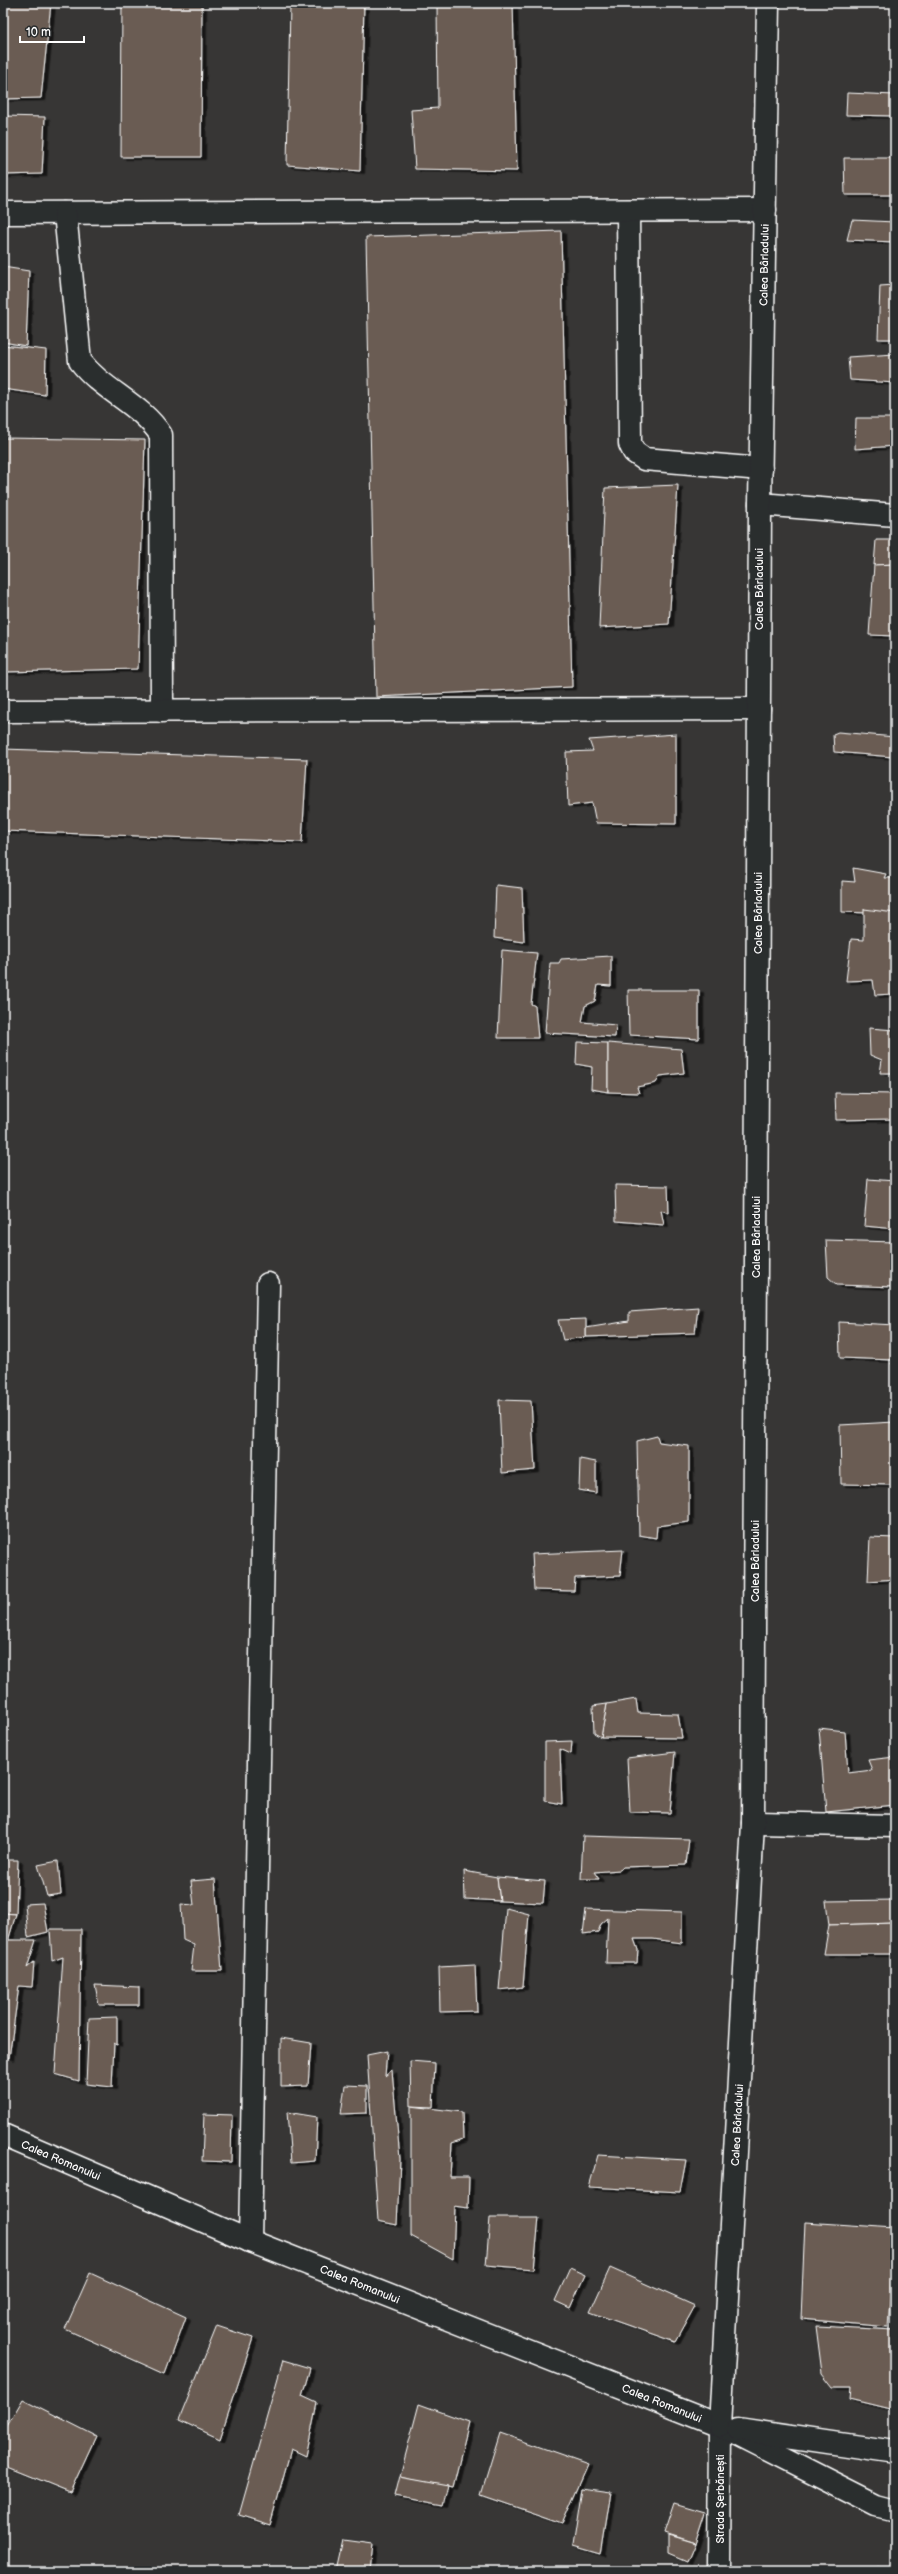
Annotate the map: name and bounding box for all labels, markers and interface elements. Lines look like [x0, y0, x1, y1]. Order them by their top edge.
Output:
scale bar [20, 18, 84, 44]
text: 10 m [26, 25, 51, 40]
street label: Calea Bârladului [757, 224, 772, 306]
street label: Calea Bârladului [753, 548, 766, 630]
street label: Calea Bârladului [752, 872, 765, 954]
street label: Calea Bârladului [750, 1196, 763, 1278]
street label: Calea Bârladului [749, 1520, 762, 1602]
street label: Calea Bârladului [729, 2084, 746, 2166]
street label: Calea Romanului [19, 2138, 102, 2183]
street label: Calea Romanului [318, 2263, 402, 2306]
street label: Calea Romanului [620, 2382, 704, 2425]
street label: Strada Șerbănești [714, 2454, 727, 2544]

